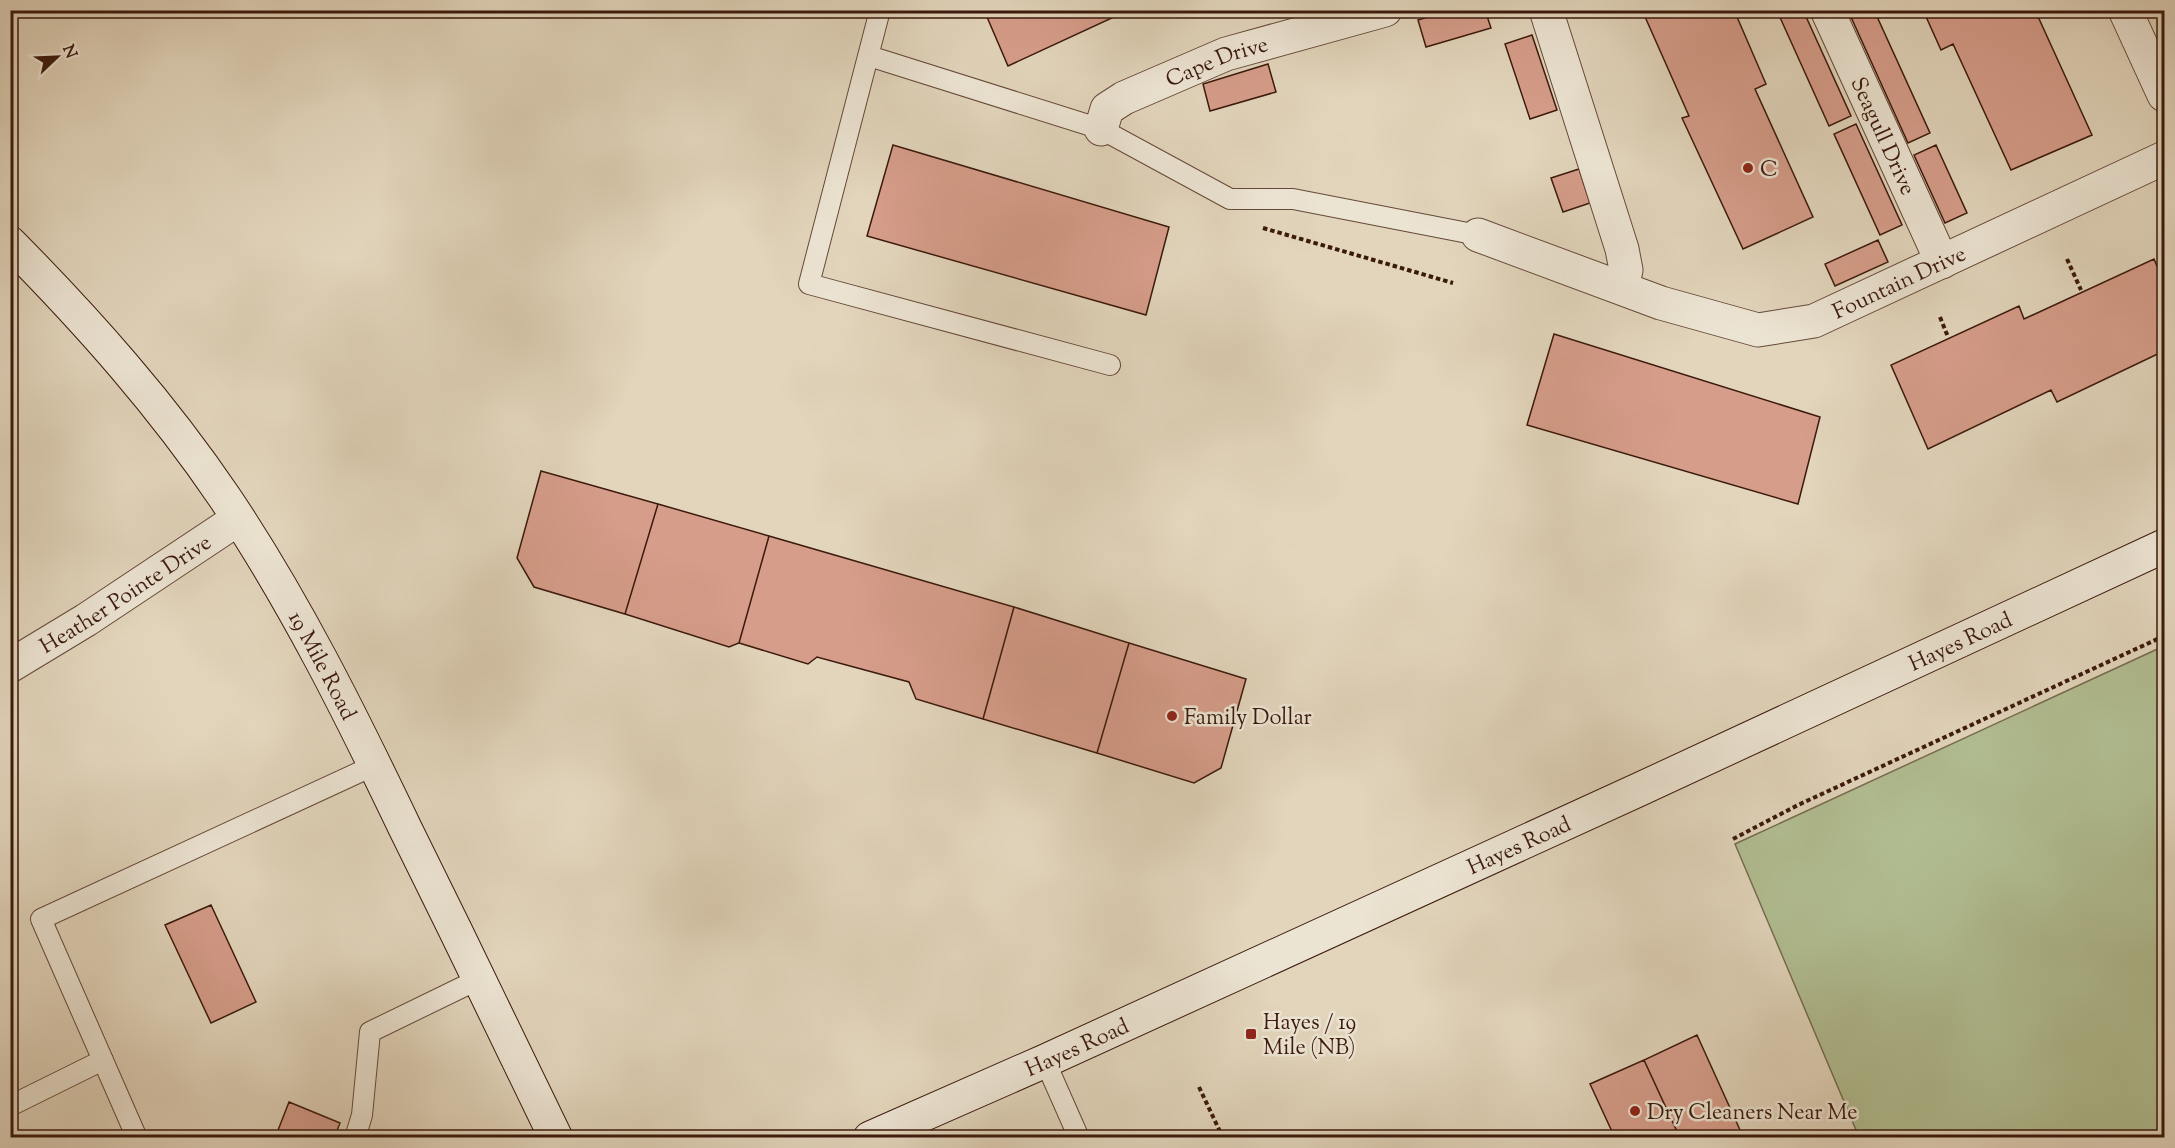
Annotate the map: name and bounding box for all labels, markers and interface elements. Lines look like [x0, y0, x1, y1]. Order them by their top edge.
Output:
north arrow [27, 27, 87, 87]
street label: Cape Drive [1161, 30, 1272, 97]
text: N [55, 42, 82, 63]
street label: Seagull Drive [1841, 73, 1922, 201]
place label: C [1760, 155, 1778, 187]
marker: C [1741, 161, 1755, 175]
street label: Fountain Drive [1828, 239, 1972, 329]
street label: Heather Pointe Drive [34, 528, 219, 663]
street label: 19 Mile Road [279, 606, 363, 727]
street label: Hayes Road [1904, 606, 2018, 681]
place label: Family Dollar [1184, 703, 1312, 735]
marker: Family Dollar [1165, 709, 1179, 723]
street label: Hayes Road [1463, 810, 1577, 885]
place label: Hayes / 19 Mile (NB) [1263, 1008, 1356, 1065]
street label: Hayes Road [1021, 1012, 1135, 1087]
marker: Hayes / 19 Mile (NB) [1244, 1027, 1258, 1041]
place label: Dry Cleaners Near Me [1647, 1098, 1857, 1130]
marker: Dry Cleaners Near Me [1628, 1104, 1642, 1118]

